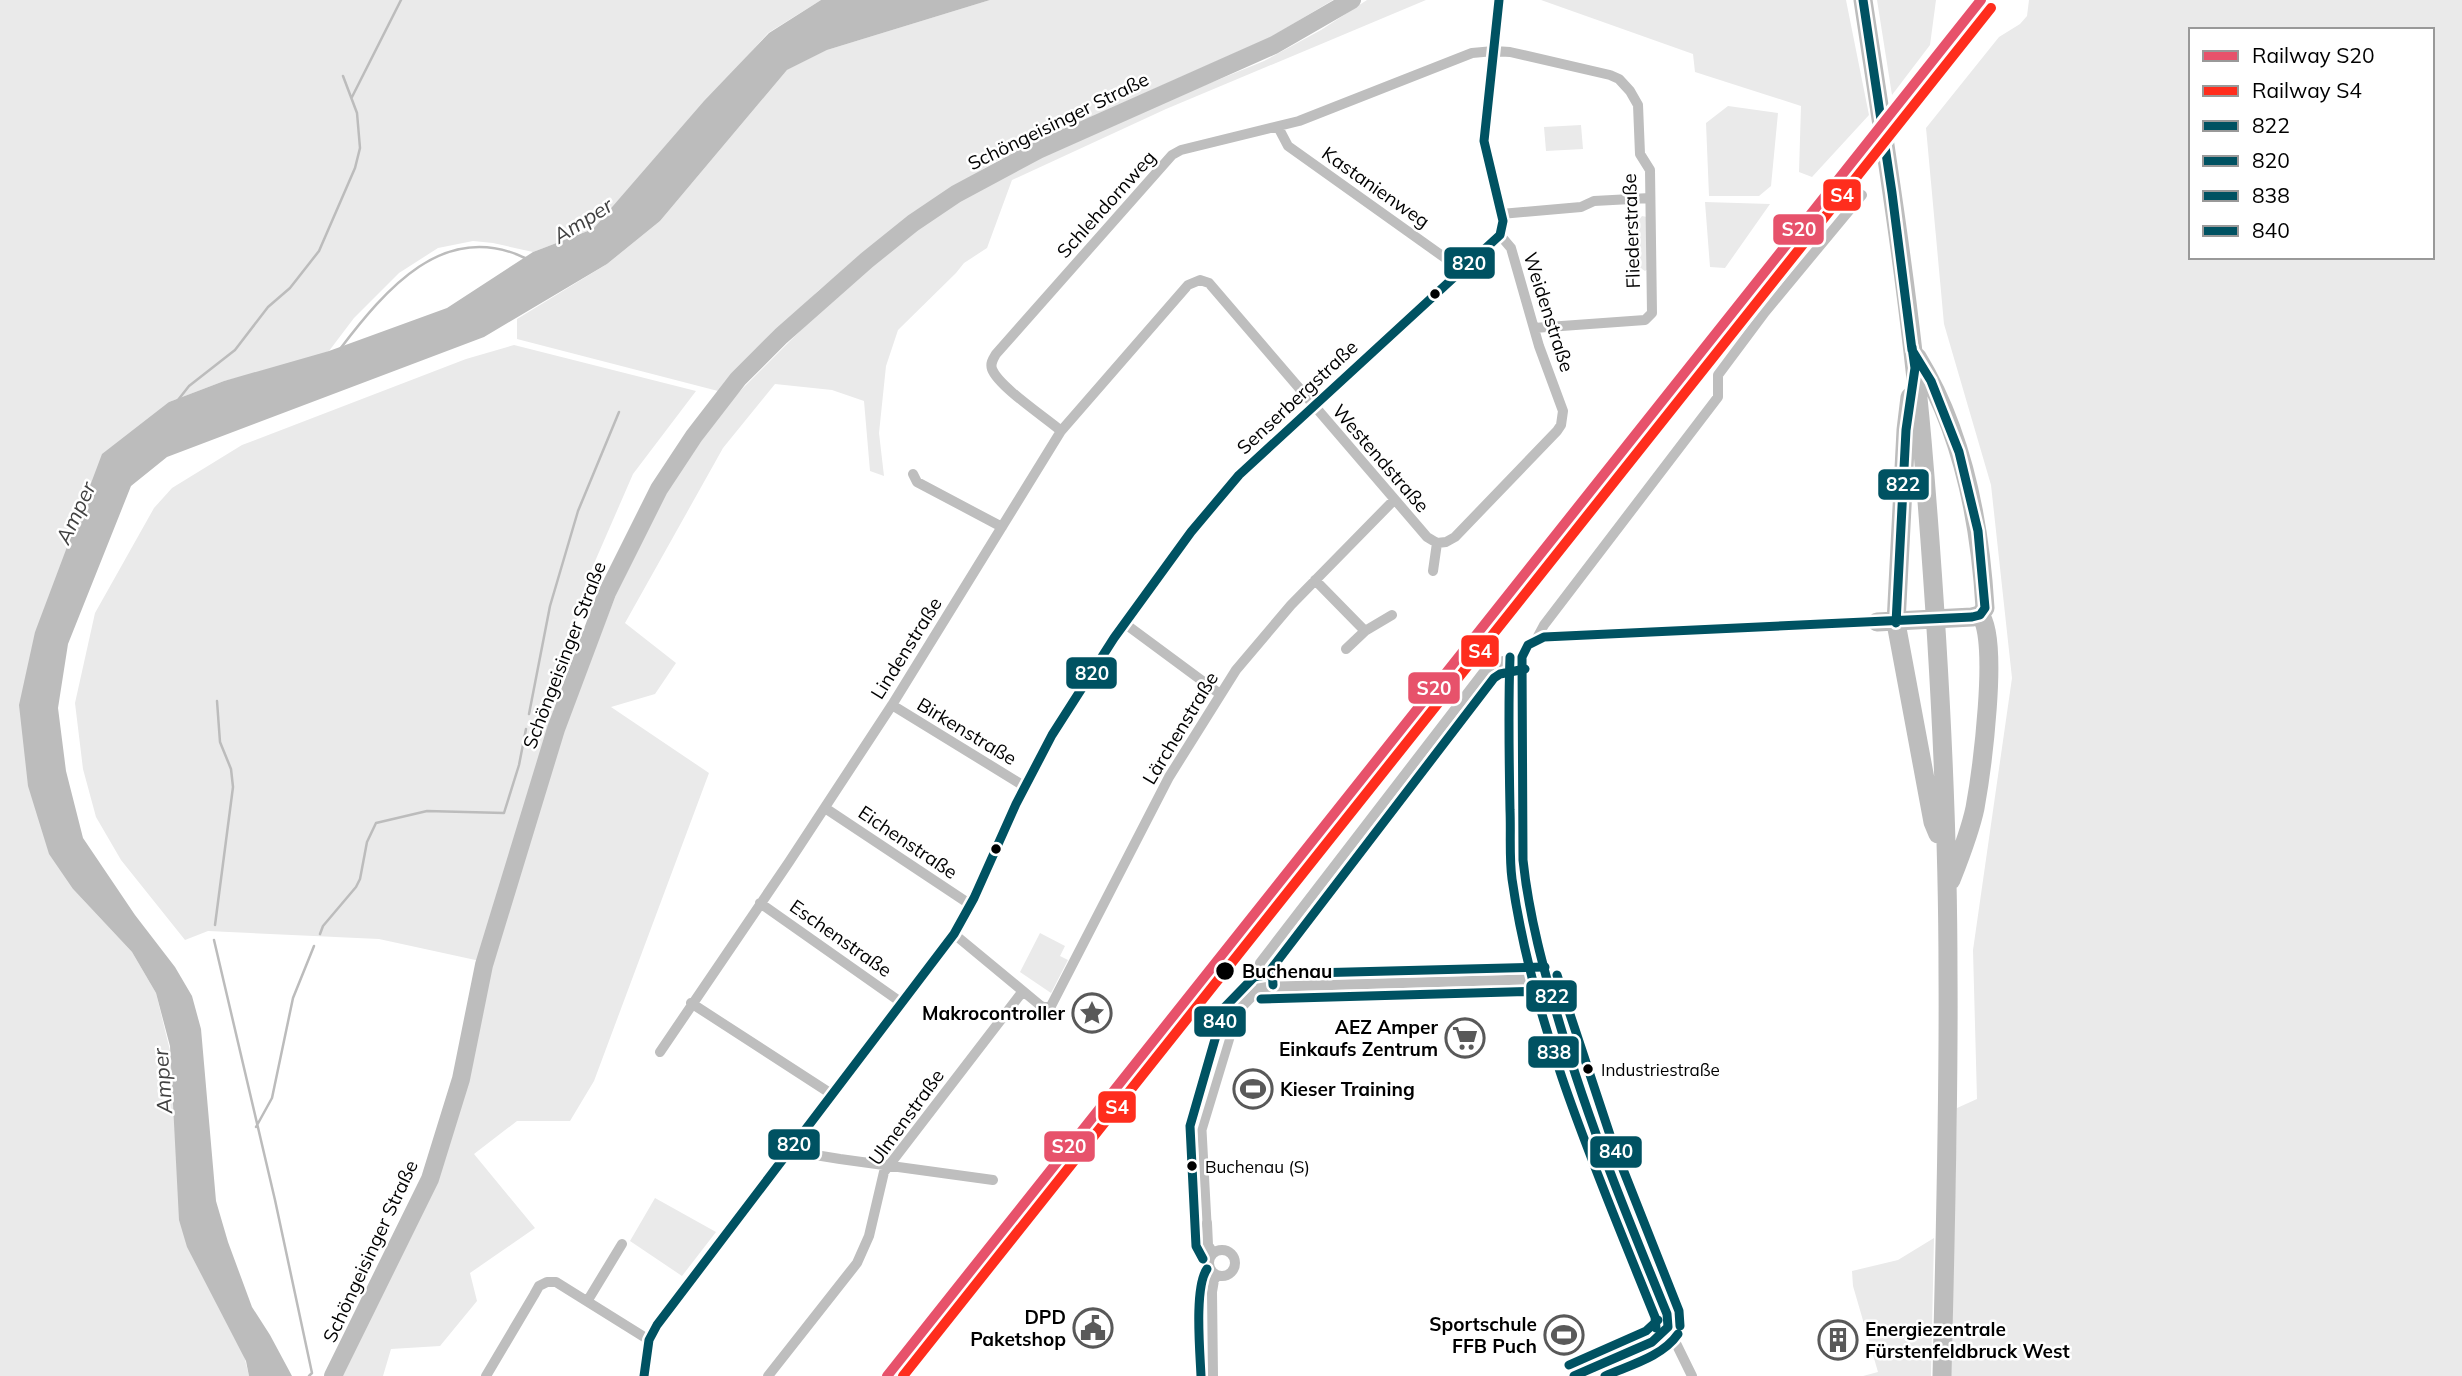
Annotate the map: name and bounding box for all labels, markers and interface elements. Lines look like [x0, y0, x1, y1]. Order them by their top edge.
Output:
legend [2189, 28, 2434, 259]
text: Railway S20 [2252, 42, 2375, 68]
street label: Schöngeisinger Straße [964, 67, 1152, 175]
text: Railway S4 [2252, 77, 2362, 103]
text: 822 [2252, 112, 2290, 138]
street label: Kastanienweg [1317, 141, 1435, 233]
street label: Schlehdornweg [1051, 145, 1161, 263]
text: 820 [2252, 147, 2290, 173]
street label: Fliederstraße [1617, 173, 1645, 289]
line badge: S4 [1822, 178, 1862, 212]
text: 838 [2252, 182, 2290, 208]
text: S4 [1830, 183, 1854, 207]
water label: Amper [547, 191, 618, 249]
line badge: S20 [1772, 213, 1825, 246]
text: S20 [1781, 217, 1817, 241]
text: 840 [2252, 217, 2290, 243]
line badge: 820 [1443, 246, 1496, 280]
street label: Weidenstraße [1518, 249, 1580, 375]
text: 820 [1452, 251, 1486, 275]
unlabelled marker [1428, 287, 1442, 301]
street label: Senserbergstraße [1232, 335, 1362, 459]
street label: Westendstraße [1327, 399, 1435, 517]
line badge: 822 [1877, 468, 1930, 501]
text: 822 [1886, 472, 1920, 496]
water label: Amper [49, 476, 101, 549]
street label: Schöngeisinger Straße [517, 558, 611, 752]
street label: Lindenstraße [865, 593, 947, 703]
line badge: S4 [1460, 634, 1500, 668]
text: S4 [1468, 639, 1492, 663]
line badge: 820 [1065, 656, 1118, 690]
text: 820 [1075, 661, 1109, 685]
street label: Lärchenstraße [1137, 667, 1223, 789]
line badge: S20 [1407, 671, 1461, 705]
text: S20 [1416, 676, 1452, 700]
street label: Birkenstraße [913, 692, 1021, 770]
street label: Eichenstraße [854, 800, 962, 884]
unlabelled marker [989, 842, 1003, 856]
street label: Eschenstraße [785, 894, 897, 982]
place label: Buchenau [1242, 959, 1332, 983]
marker: Buchenau [1214, 960, 1236, 982]
line badge: 822 [1525, 979, 1578, 1013]
text: 822 [1535, 984, 1569, 1008]
place icon: Makrocontroller [1071, 992, 1113, 1034]
place label: Makrocontroller [922, 1001, 1066, 1025]
line badge: 840 [1193, 1005, 1247, 1038]
text: 840 [1203, 1009, 1237, 1033]
place label: AEZ Amper Einkaufs Zentrum [1279, 1015, 1439, 1061]
supermarket icon: AEZ Amper Einkaufs Zentrum [1444, 1017, 1486, 1059]
line badge: 838 [1527, 1035, 1580, 1069]
text: 838 [1537, 1040, 1571, 1064]
water label: Amper [147, 1046, 177, 1116]
place label: Industriestraße [1601, 1059, 1720, 1080]
marker: Industriestraße [1581, 1062, 1595, 1076]
street label: Ulmenstraße [863, 1064, 949, 1170]
sports icon: Kieser Training [1232, 1068, 1274, 1110]
place label: Kieser Training [1280, 1077, 1415, 1101]
line badge: S4 [1097, 1090, 1137, 1124]
text: S4 [1105, 1095, 1129, 1119]
line badge: 820 [767, 1128, 821, 1161]
line badge: S20 [1043, 1130, 1096, 1163]
text: 820 [777, 1132, 811, 1156]
text: S20 [1051, 1134, 1087, 1158]
line badge: 840 [1589, 1135, 1643, 1169]
text: 840 [1599, 1139, 1633, 1163]
street label: Schöngeisinger Straße [317, 1156, 423, 1346]
place label: Buchenau (S) [1205, 1156, 1310, 1177]
marker: Buchenau (S) [1185, 1159, 1199, 1173]
place label: DPD Paketshop [970, 1305, 1066, 1351]
public building icon: DPD Paketshop [1072, 1307, 1114, 1349]
place label: Sportschule FFB Puch [1429, 1312, 1537, 1358]
sports icon: Sportschule FFB Puch [1543, 1314, 1585, 1356]
place label: Energiezentrale Fürstenfeldbruck West [1865, 1317, 2070, 1363]
building icon: Energiezentrale Fürstenfeldbruck West [1817, 1319, 1859, 1361]

